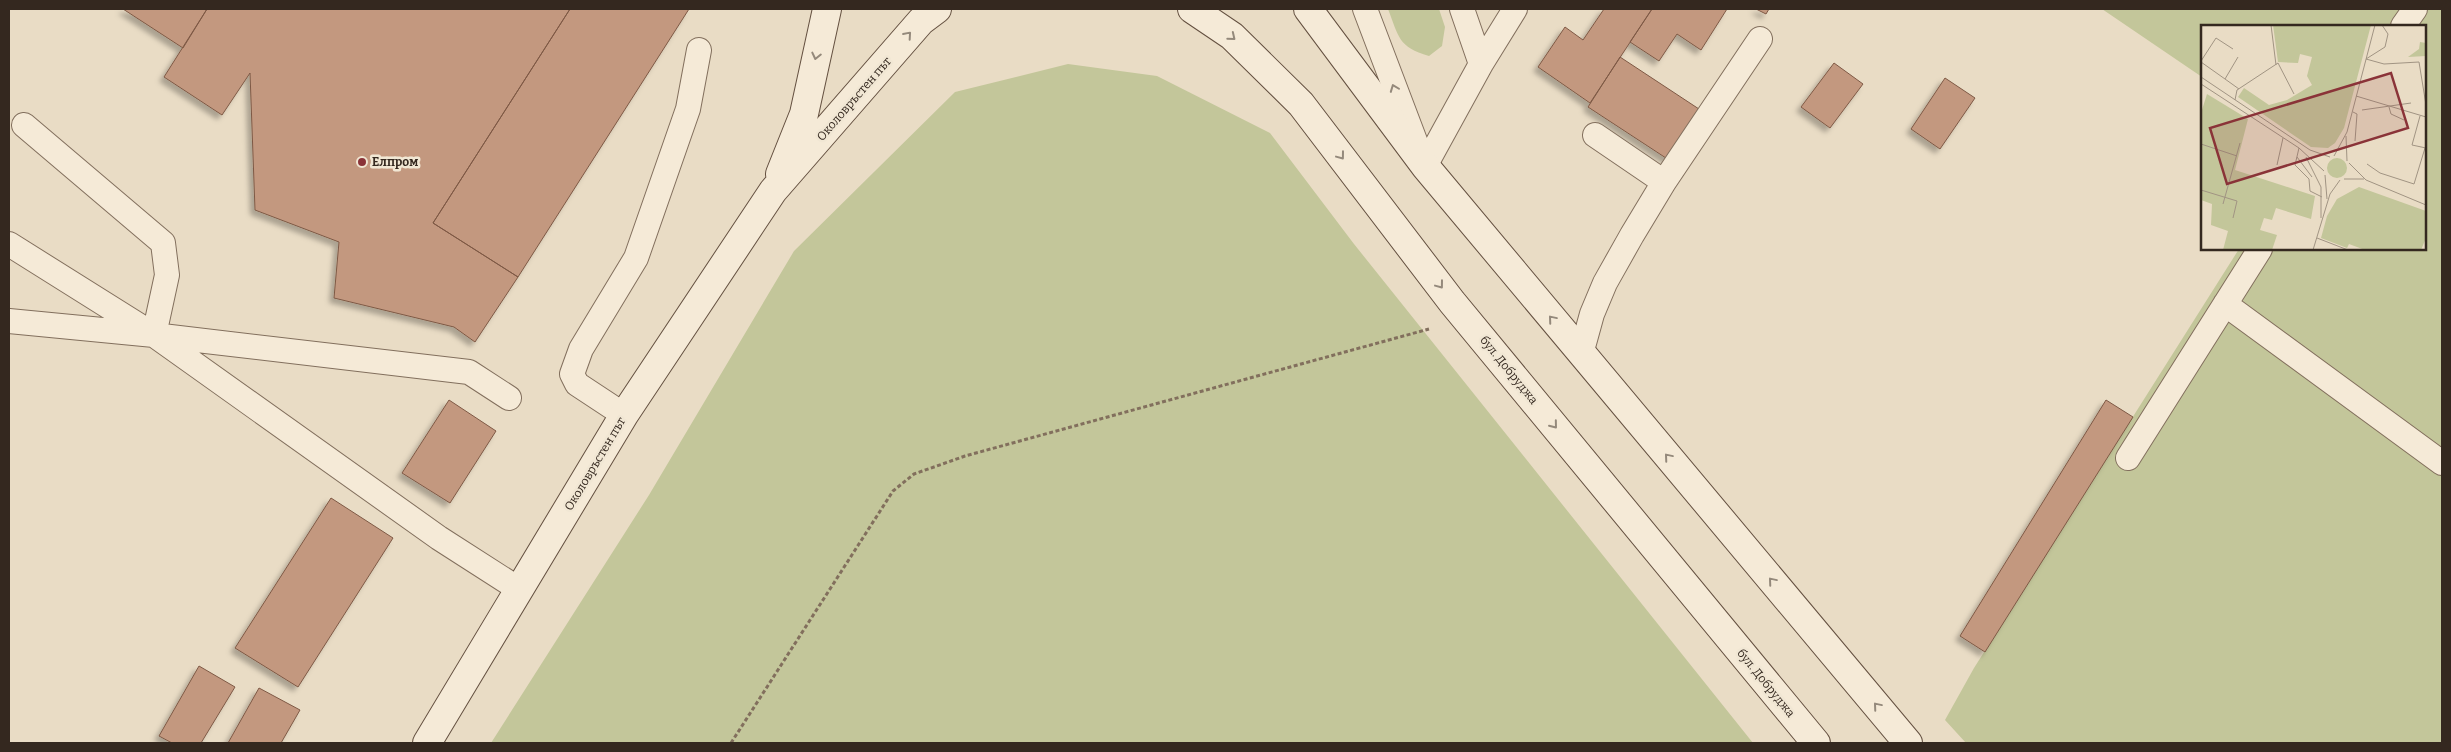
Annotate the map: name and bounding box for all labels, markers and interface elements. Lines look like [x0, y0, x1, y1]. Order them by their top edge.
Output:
inset map [2201, 25, 2426, 250]
one-way arrow [1226, 31, 1235, 40]
one-way arrow [902, 32, 911, 41]
one-way arrow [812, 52, 822, 61]
street label: Околовръстен път [814, 54, 894, 144]
one-way arrow [1390, 85, 1400, 93]
one-way arrow [1335, 150, 1344, 160]
place label: Елпром [372, 155, 418, 169]
marker: Елпром [356, 156, 368, 168]
one-way arrow [1434, 279, 1442, 288]
one-way arrow [1549, 316, 1558, 325]
street label: бул. Добруджа [1477, 333, 1541, 407]
street label: Околовръстен път [562, 415, 628, 513]
one-way arrow [1548, 419, 1557, 428]
one-way arrow [1665, 454, 1673, 463]
one-way arrow [1769, 578, 1778, 587]
street label: бул. Добруджа [1734, 646, 1798, 720]
one-way arrow [1874, 703, 1882, 712]

